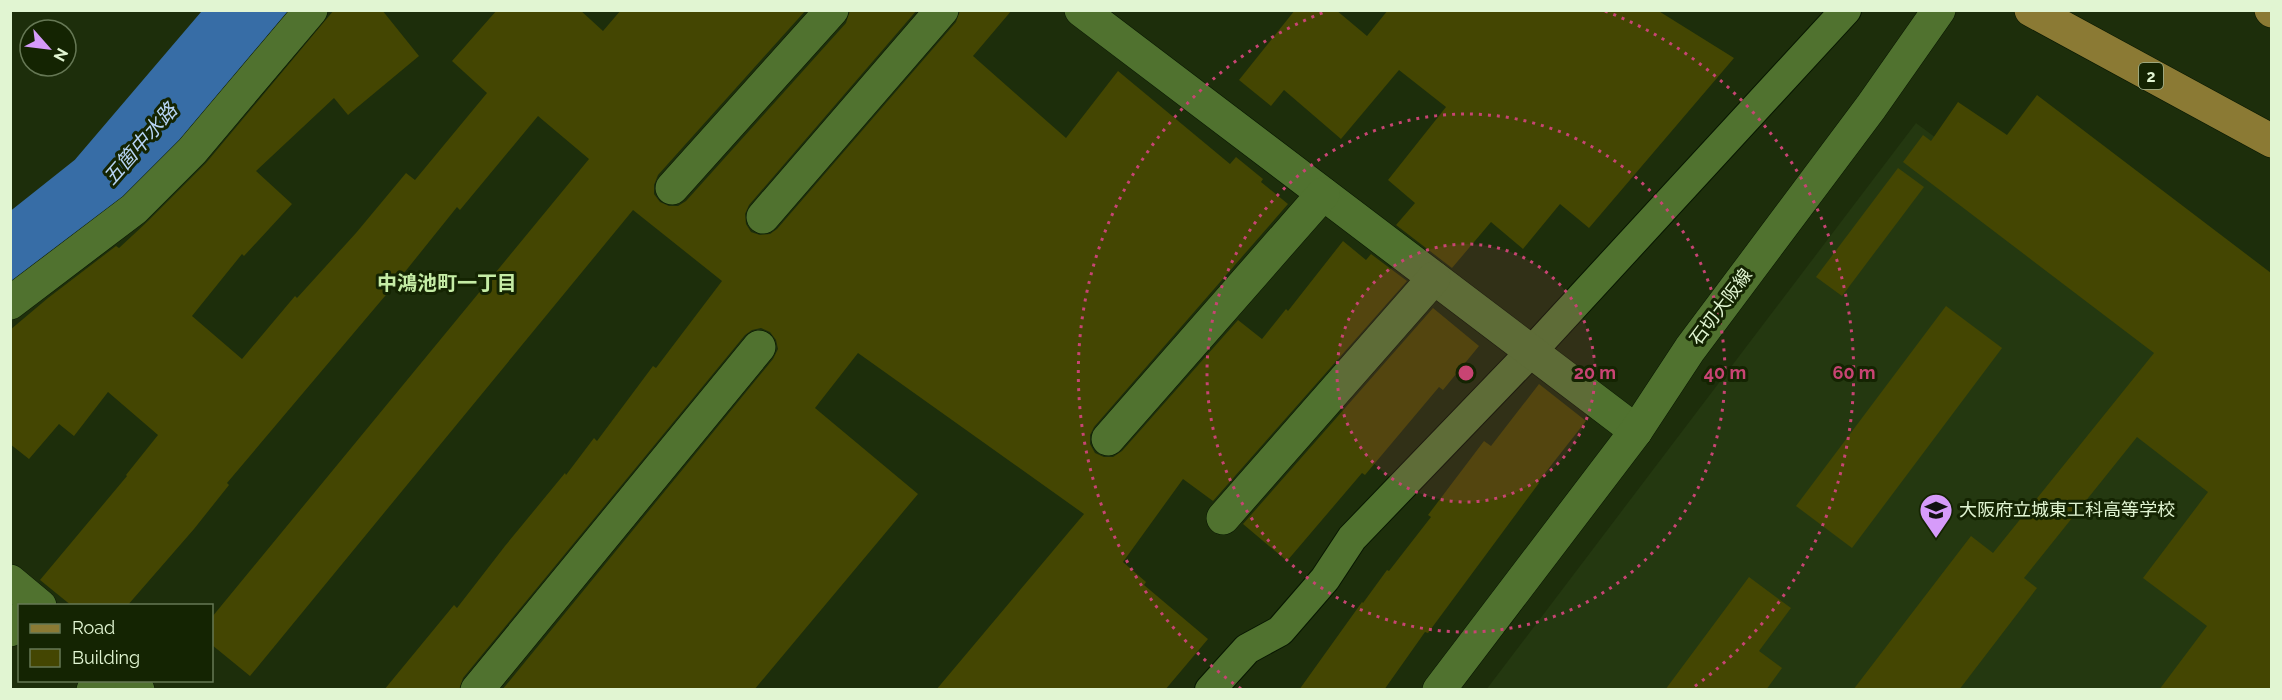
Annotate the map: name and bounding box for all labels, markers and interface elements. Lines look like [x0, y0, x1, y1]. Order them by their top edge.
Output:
north arrow [18, 18, 78, 78]
text: N [50, 45, 72, 65]
road number: 2 [2139, 63, 2163, 89]
water label: 五箇中水路 [98, 97, 183, 190]
street label: 石切大阪線 [1685, 264, 1756, 349]
district label: 中鴻池町一丁目 [377, 271, 517, 295]
text: 20 m [1574, 362, 1616, 383]
text: 40 m [1704, 362, 1746, 383]
text: 60 m [1832, 362, 1876, 383]
centre of rings [1456, 363, 1476, 383]
school or university icon: 大阪府立城東工科高等学校 [1918, 492, 1954, 539]
place label: 大阪府立城東工科高等学校 [1959, 499, 2175, 520]
legend [18, 604, 213, 682]
text: Road [72, 617, 115, 638]
text: Building [72, 647, 140, 668]

